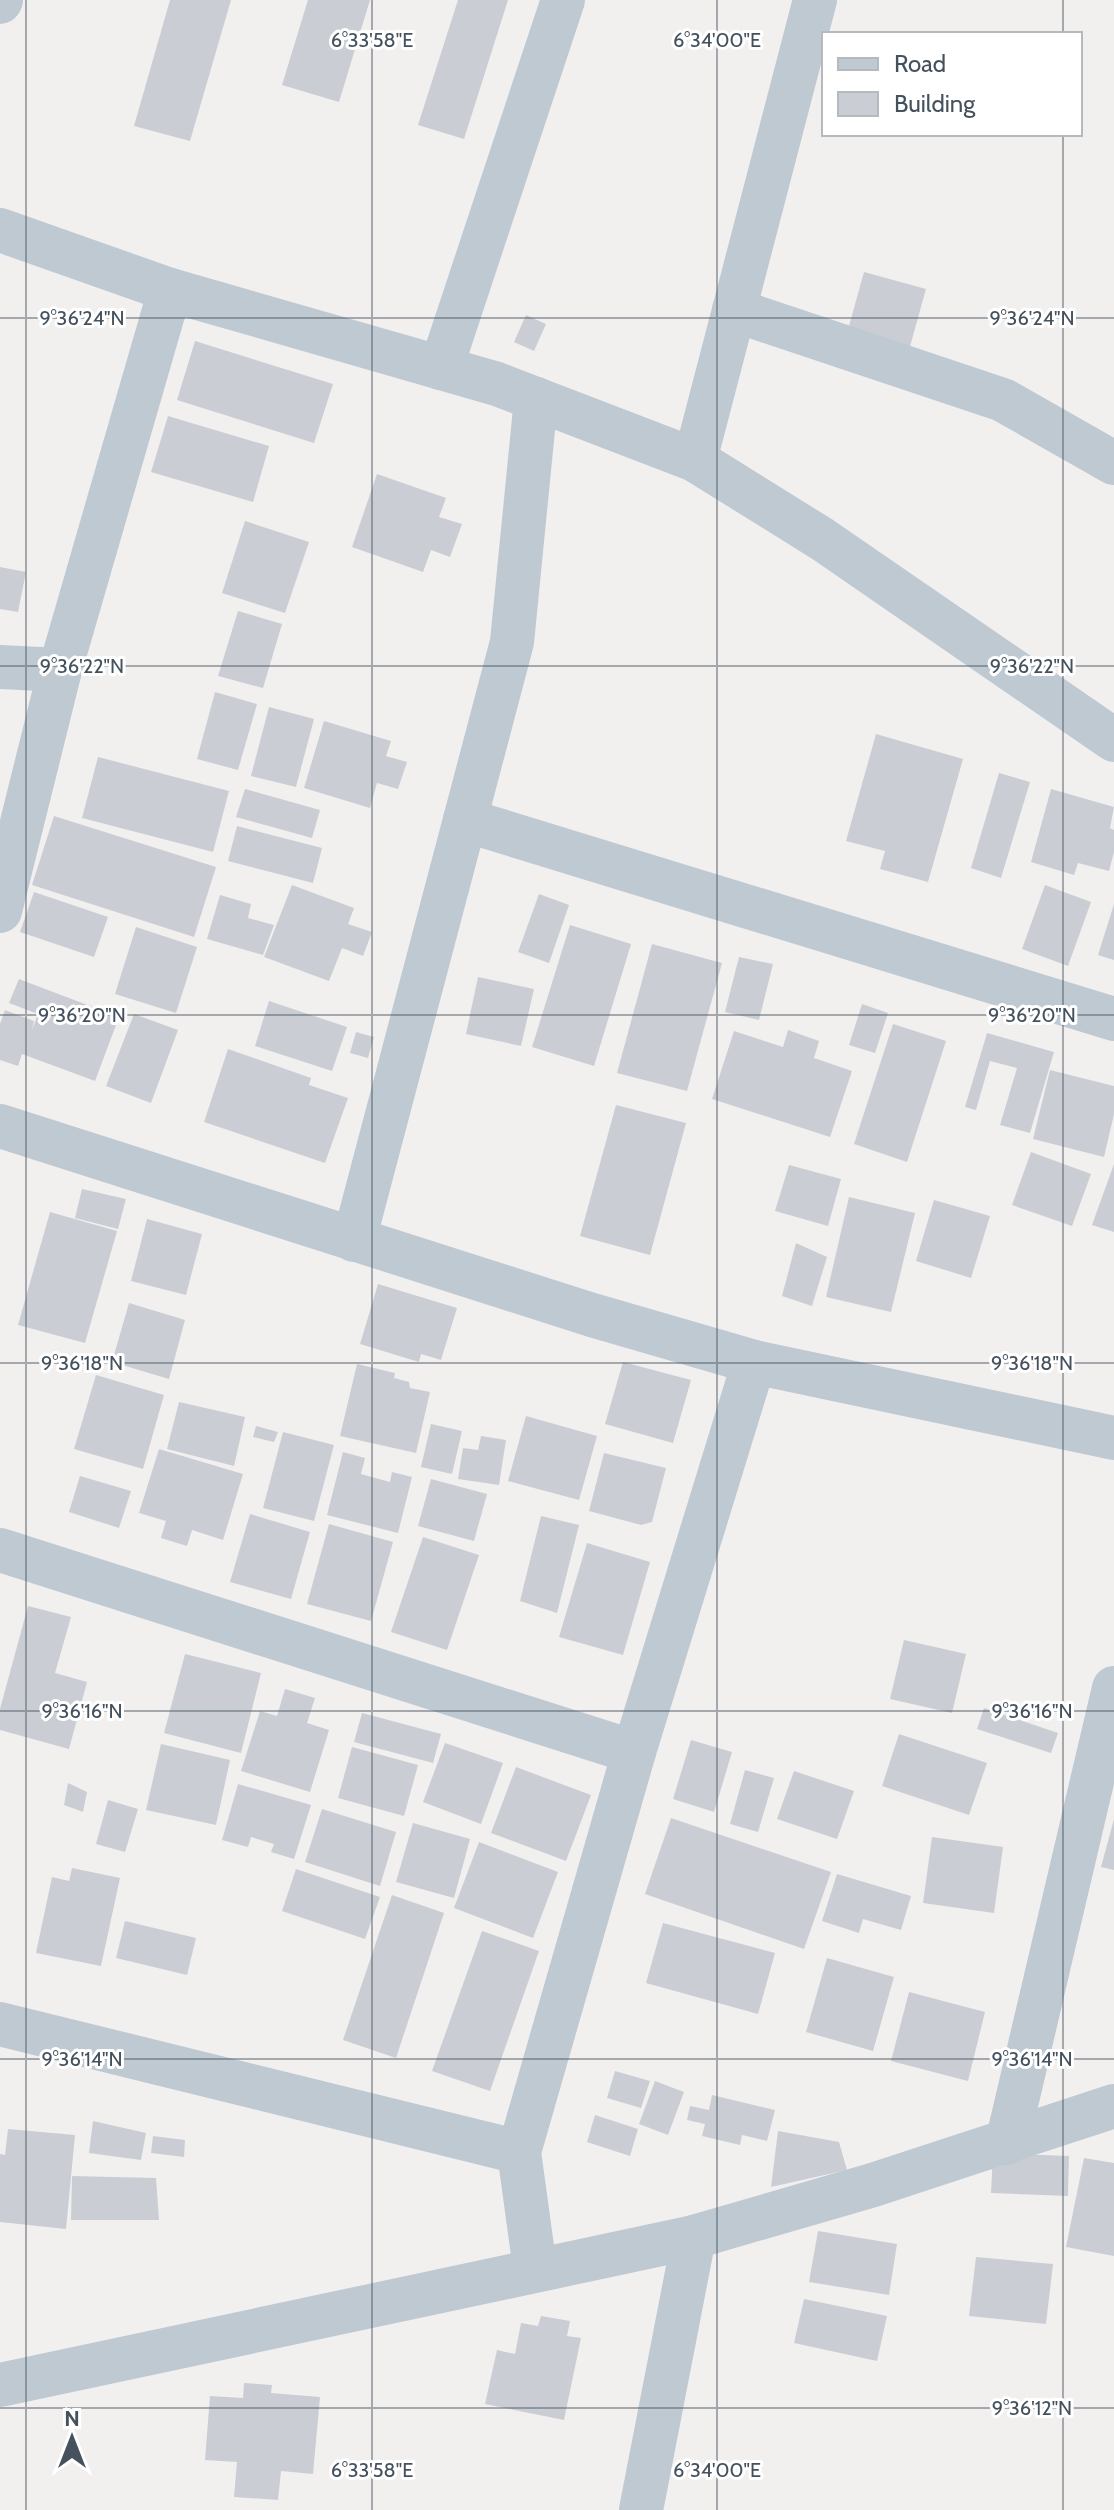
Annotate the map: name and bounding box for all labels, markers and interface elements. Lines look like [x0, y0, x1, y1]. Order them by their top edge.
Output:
text: 6°33'58"E [331, 28, 413, 52]
text: 6°34'00"E [673, 28, 761, 52]
legend [822, 32, 1082, 136]
text: Road [894, 49, 946, 78]
text: Building [894, 89, 976, 118]
text: 9°36'24"N [39, 306, 125, 330]
text: 9°36'24"N [989, 306, 1075, 330]
text: 9°36'22"N [40, 654, 124, 678]
text: 9°36'22"N [990, 654, 1074, 678]
text: 9°36'20"N [38, 1003, 126, 1027]
text: 9°36'20"N [988, 1003, 1076, 1027]
text: 9°36'18"N [41, 1351, 123, 1375]
text: 9°36'18"N [991, 1351, 1073, 1375]
text: 9°36'16"N [41, 1699, 123, 1723]
text: 9°36'16"N [991, 1699, 1073, 1723]
text: 9°36'14"N [41, 2047, 123, 2071]
text: 9°36'14"N [991, 2047, 1073, 2071]
text: 9°36'12"N [992, 2396, 1072, 2420]
north arrow [32, 2398, 112, 2478]
text: N [64, 2405, 80, 2432]
text: 6°33'58"E [331, 2458, 413, 2482]
text: 6°34'00"E [673, 2458, 761, 2482]

